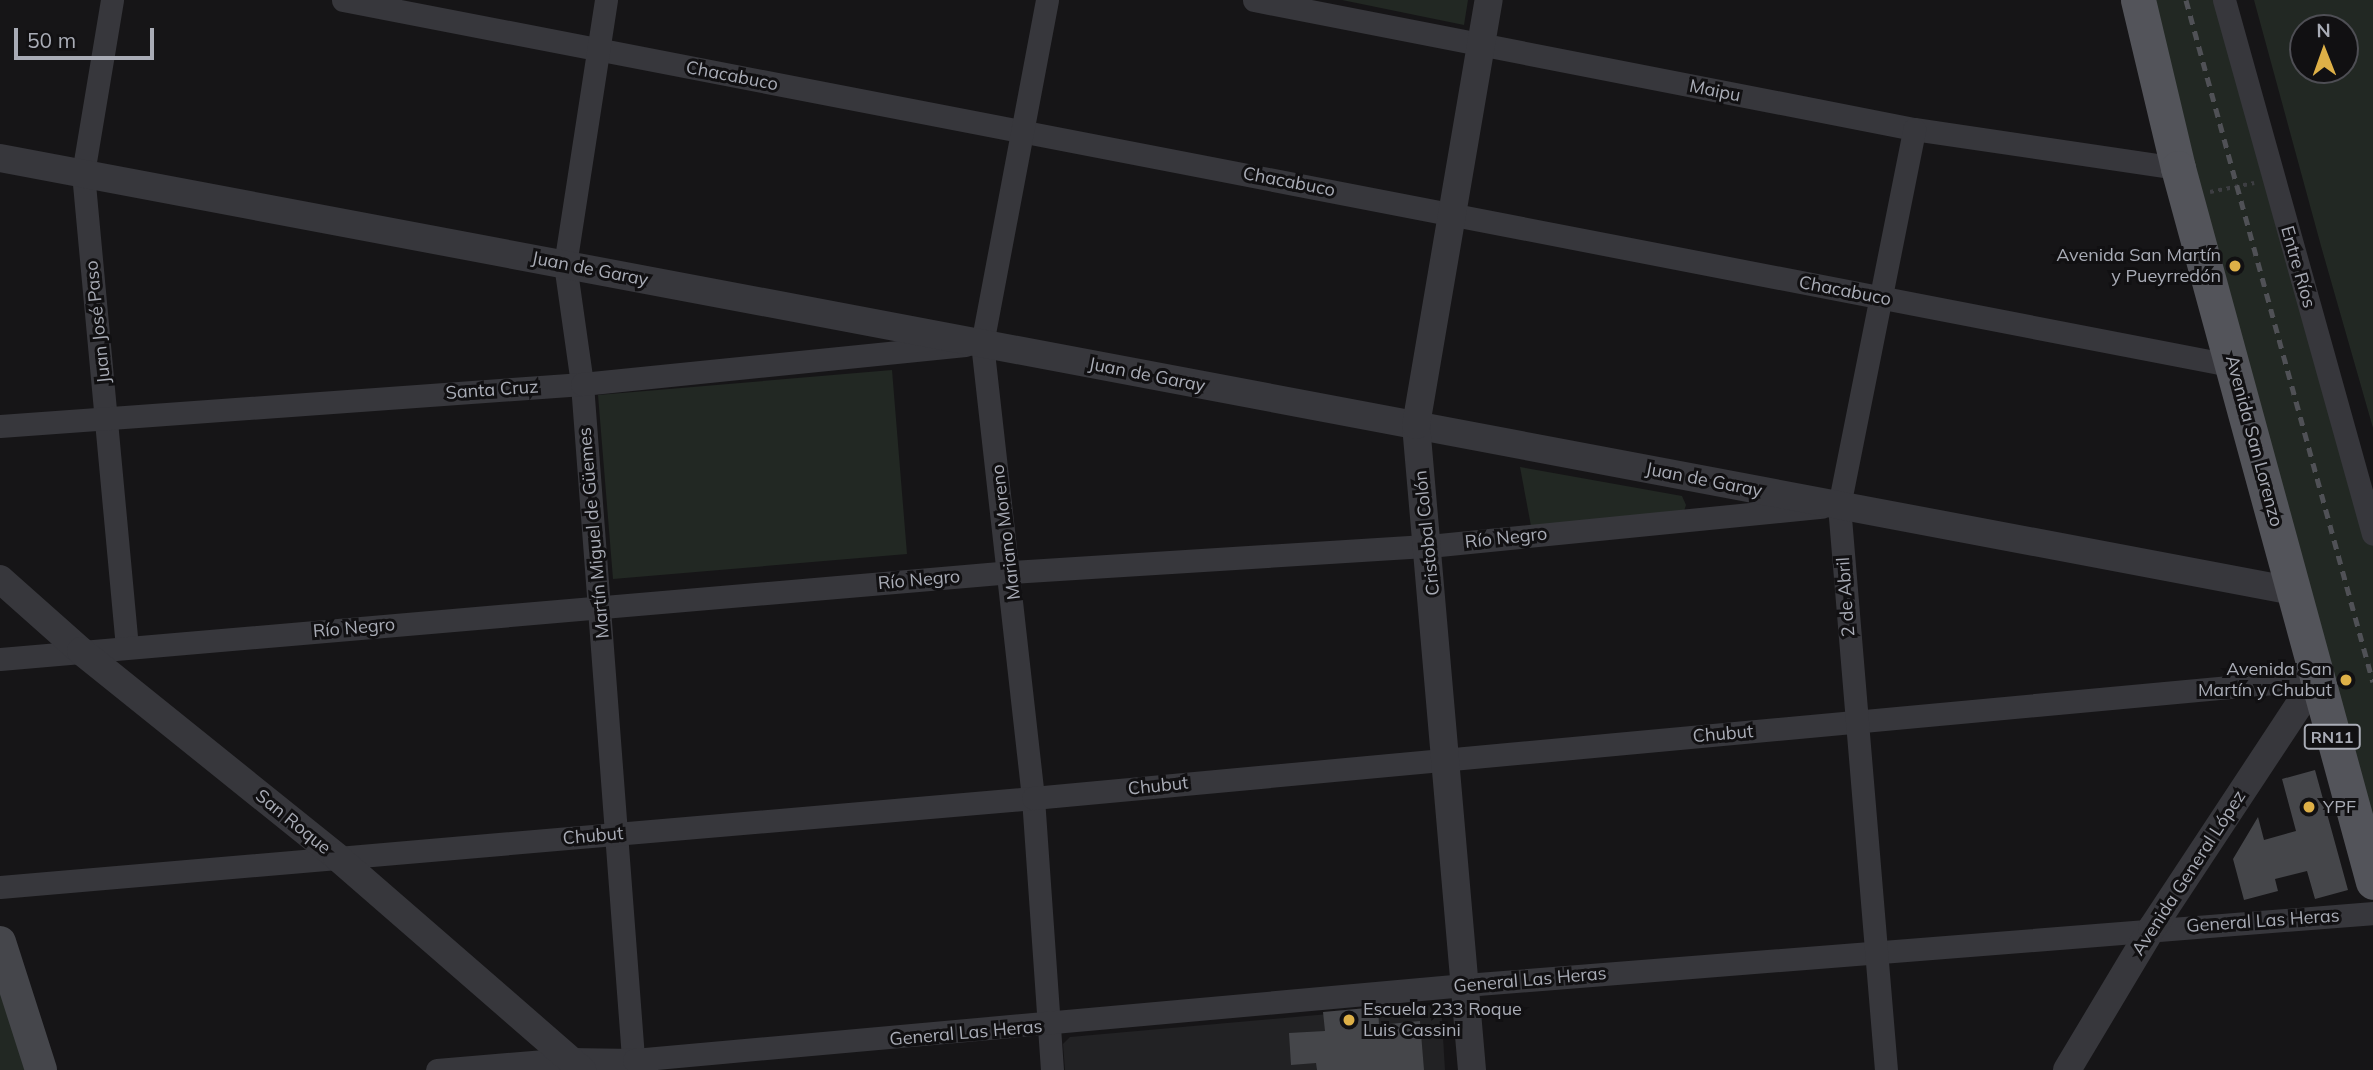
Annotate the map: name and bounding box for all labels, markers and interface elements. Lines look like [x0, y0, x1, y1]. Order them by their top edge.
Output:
scale bar [18, 14, 158, 58]
north arrow [2289, 14, 2359, 84]
text: N [2316, 18, 2331, 42]
text: 50 m [27, 27, 76, 53]
street label: Chacabuco [684, 56, 780, 96]
street label: Maipu [1688, 75, 1742, 107]
street label: Chacabuco [1241, 162, 1337, 202]
street label: Entre Ríos [2276, 224, 2320, 310]
place label: Avenida San Martín y Pueyrredón [2056, 245, 2221, 288]
street label: Juan de Garay [530, 247, 650, 291]
marker: Avenida San Martín y Pueyrredón [2227, 258, 2243, 274]
street label: Juan José Paso [81, 260, 115, 384]
street label: Chacabuco [1797, 271, 1893, 311]
street label: Juan de Garay [1087, 353, 1207, 397]
street label: Avenida San Lorenzo [2221, 353, 2287, 529]
street label: Santa Cruz [445, 376, 539, 404]
street label: Martín Miguel de Güemes [574, 426, 614, 640]
street label: Juan de Garay [1644, 458, 1764, 502]
street label: Mariano Moreno [987, 463, 1025, 601]
street label: Cristobal Colón [1410, 469, 1444, 597]
street label: Río Negro [1464, 523, 1548, 553]
street label: 2 de Abril [1832, 556, 1860, 638]
street label: Río Negro [877, 566, 961, 594]
street label: Río Negro [312, 614, 396, 642]
place label: Avenida San Martín y Chubut [2198, 659, 2332, 702]
marker: Avenida San Martín y Chubut [2338, 672, 2354, 688]
street label: Chubut [1692, 721, 1754, 747]
road number: RN11 [2302, 724, 2362, 750]
street label: Chubut [1127, 772, 1189, 800]
street label: San Roque [251, 785, 335, 859]
street label: Avenida General López [2128, 786, 2250, 960]
place label: YPF [2323, 796, 2356, 818]
marker: YPF [2301, 799, 2317, 815]
street label: Chubut [562, 823, 624, 849]
street label: General Las Heras [2186, 905, 2340, 937]
street label: General Las Heras [1453, 963, 1607, 997]
place label: Escuela 233 Roque Luis Cassini [1363, 999, 1522, 1042]
marker: Escuela 233 Roque Luis Cassini [1341, 1012, 1357, 1028]
street label: General Las Heras [889, 1016, 1043, 1050]

